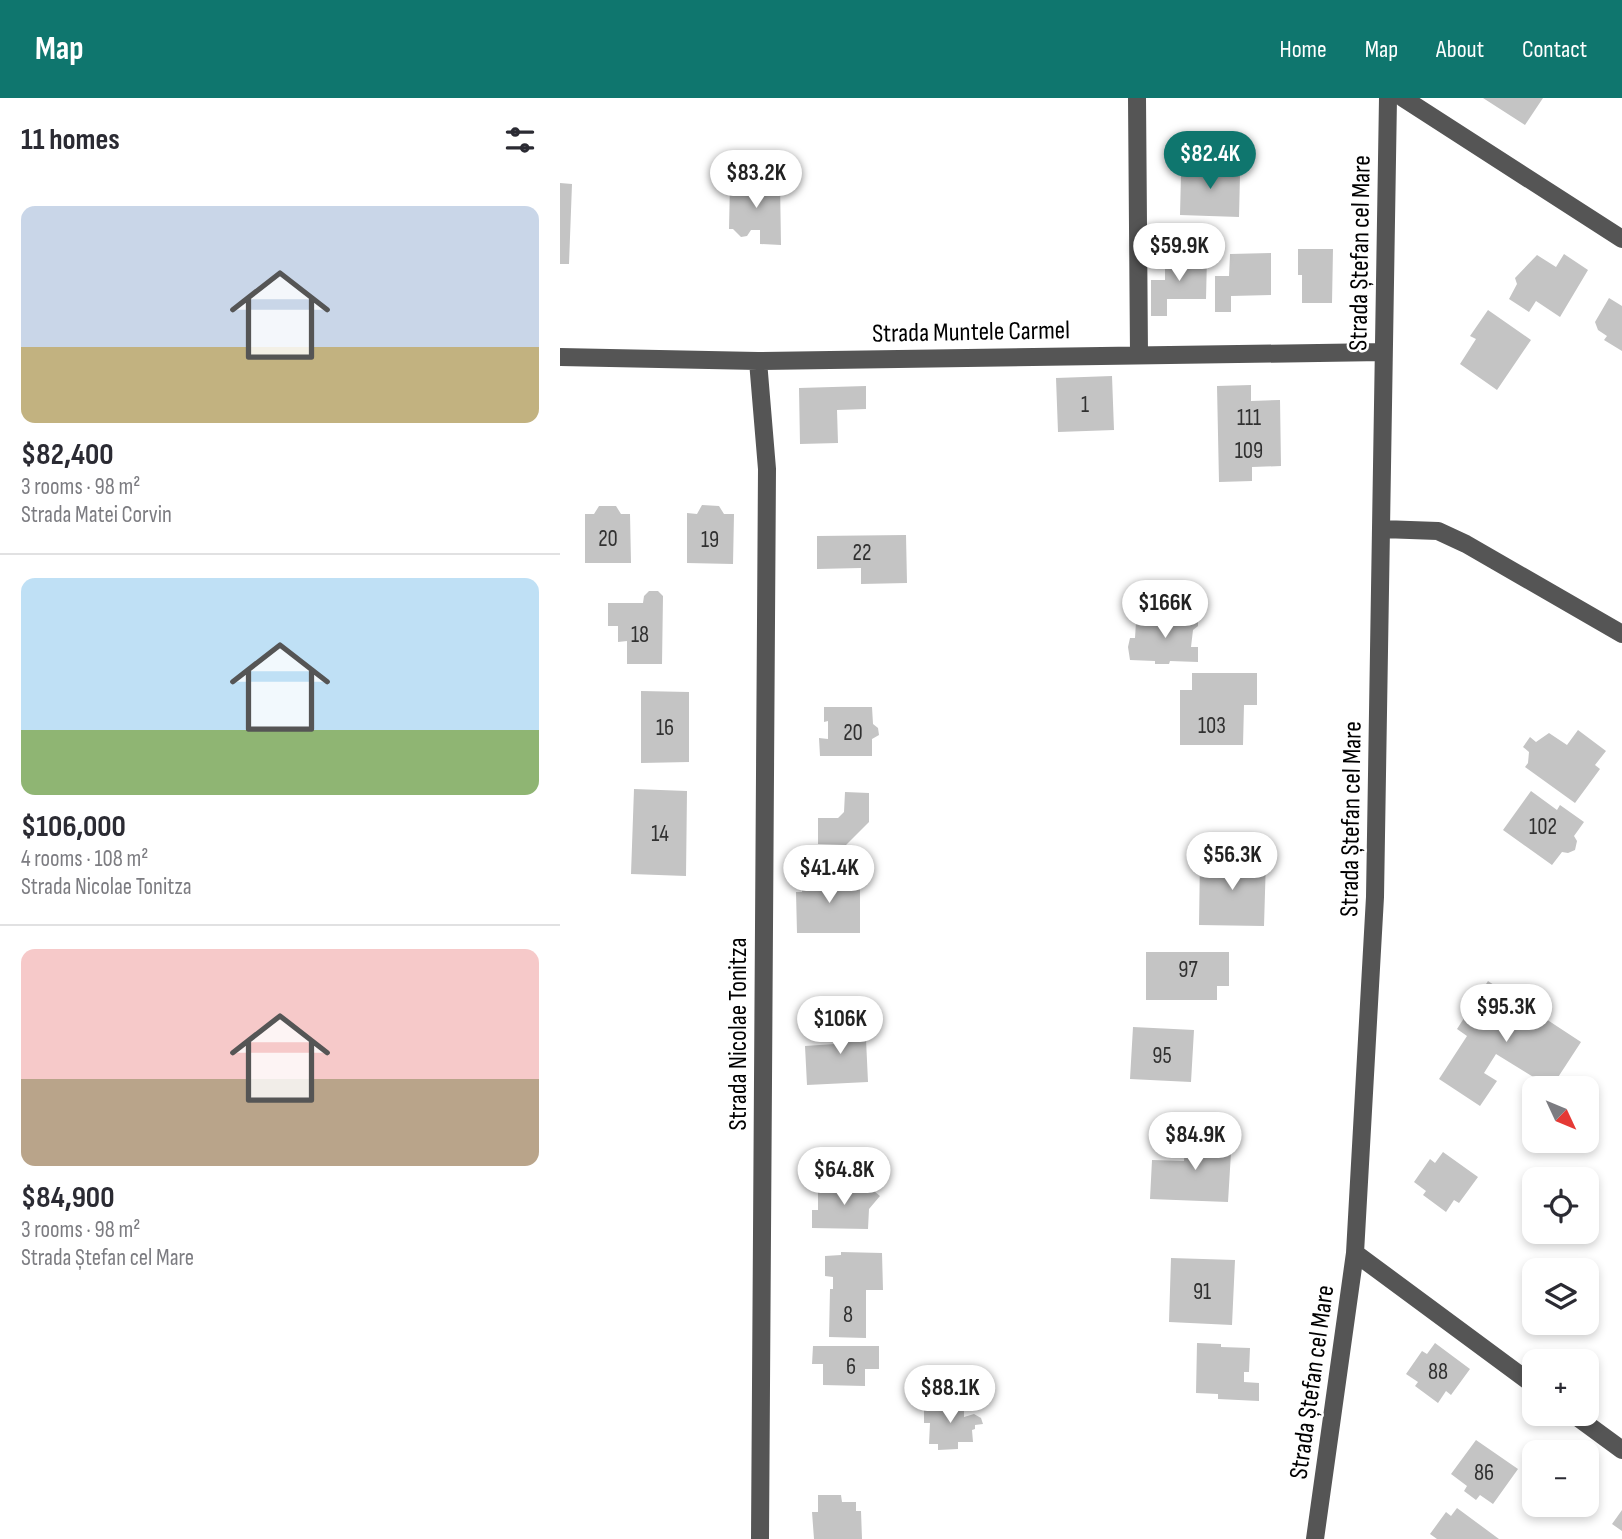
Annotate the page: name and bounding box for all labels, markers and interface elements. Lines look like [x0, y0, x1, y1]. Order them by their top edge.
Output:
text: Map [35, 29, 84, 69]
text: Home [1279, 35, 1327, 64]
text: Map [1365, 35, 1398, 64]
text: About [1436, 35, 1484, 64]
text: Contact [1522, 35, 1587, 64]
icon: filters [501, 121, 539, 159]
text: 11 homes [21, 122, 120, 158]
pin: $82.4K [1153, 132, 1267, 191]
text: $82.4K [1180, 140, 1240, 168]
pin: $83.2K [699, 150, 813, 210]
street label: Strada Ștefan cel Mare [1343, 155, 1378, 351]
text: $83.2K [726, 159, 786, 187]
pin: $59.9K [1122, 223, 1236, 283]
text: $59.9K [1149, 232, 1209, 260]
icon: home [217, 252, 343, 378]
street label: Strada Muntele Carmel [872, 315, 1070, 350]
house number: 1 [1081, 391, 1089, 419]
house number: 111 [1237, 404, 1261, 432]
text: $82,400 [21, 437, 114, 473]
house number: 109 [1235, 437, 1263, 465]
text: 3 rooms · 98 m² [21, 473, 140, 501]
text: Strada Matei Corvin [21, 501, 172, 529]
house number: 20 [598, 525, 618, 553]
house number: 19 [701, 526, 719, 554]
house number: 22 [853, 539, 871, 567]
pin: $166K [1116, 580, 1214, 640]
text: $166K [1138, 589, 1192, 617]
house number: 18 [631, 621, 649, 649]
icon: home [217, 624, 343, 750]
house number: 103 [1198, 712, 1226, 740]
house number: 16 [656, 714, 674, 742]
house number: 20 [843, 719, 863, 747]
street label: Strada Ștefan cel Mare [1334, 721, 1369, 917]
text: $106,000 [21, 809, 126, 845]
house number: 102 [1529, 813, 1557, 841]
house number: 14 [651, 820, 669, 848]
pin: $56.3K [1175, 832, 1289, 892]
text: $56.3K [1202, 841, 1262, 869]
text: 4 rooms · 108 m² [21, 845, 148, 873]
pin: $41.4K [772, 846, 886, 905]
text: $41.4K [799, 854, 859, 882]
text: Strada Nicolae Tonitza [21, 873, 192, 901]
street label: Strada Nicolae Tonitza [723, 938, 754, 1130]
house number: 97 [1178, 956, 1198, 984]
pin: $95.3K [1449, 984, 1563, 1044]
text: $95.3K [1476, 993, 1536, 1021]
icon: home [217, 995, 343, 1121]
pin: $106K [791, 996, 889, 1056]
text: $106K [813, 1005, 867, 1033]
house number: 95 [1152, 1042, 1172, 1070]
north arrow [1522, 1076, 1600, 1153]
map controls [1522, 1076, 1599, 1517]
pin: $84.9K [1138, 1112, 1252, 1172]
text: $84.9K [1165, 1121, 1225, 1149]
pin: $64.8K [787, 1148, 901, 1207]
text: $64.8K [814, 1156, 874, 1184]
button: locate [1522, 1167, 1599, 1244]
text: $84,900 [21, 1180, 114, 1216]
text: 3 rooms · 98 m² [21, 1216, 140, 1244]
text: Strada Ștefan cel Mare [21, 1244, 194, 1272]
button: layers [1522, 1258, 1599, 1335]
house number: 91 [1193, 1278, 1211, 1306]
street label: Strada Ștefan cel Mare [1284, 1283, 1341, 1481]
house number: 8 [843, 1301, 853, 1329]
button: + [1522, 1349, 1599, 1426]
house number: 6 [846, 1353, 856, 1381]
house number: 88 [1428, 1358, 1448, 1386]
pin: $88.1K [893, 1366, 1007, 1425]
text: $88.1K [920, 1374, 980, 1402]
button: − [1522, 1440, 1599, 1517]
house number: 86 [1474, 1459, 1494, 1487]

